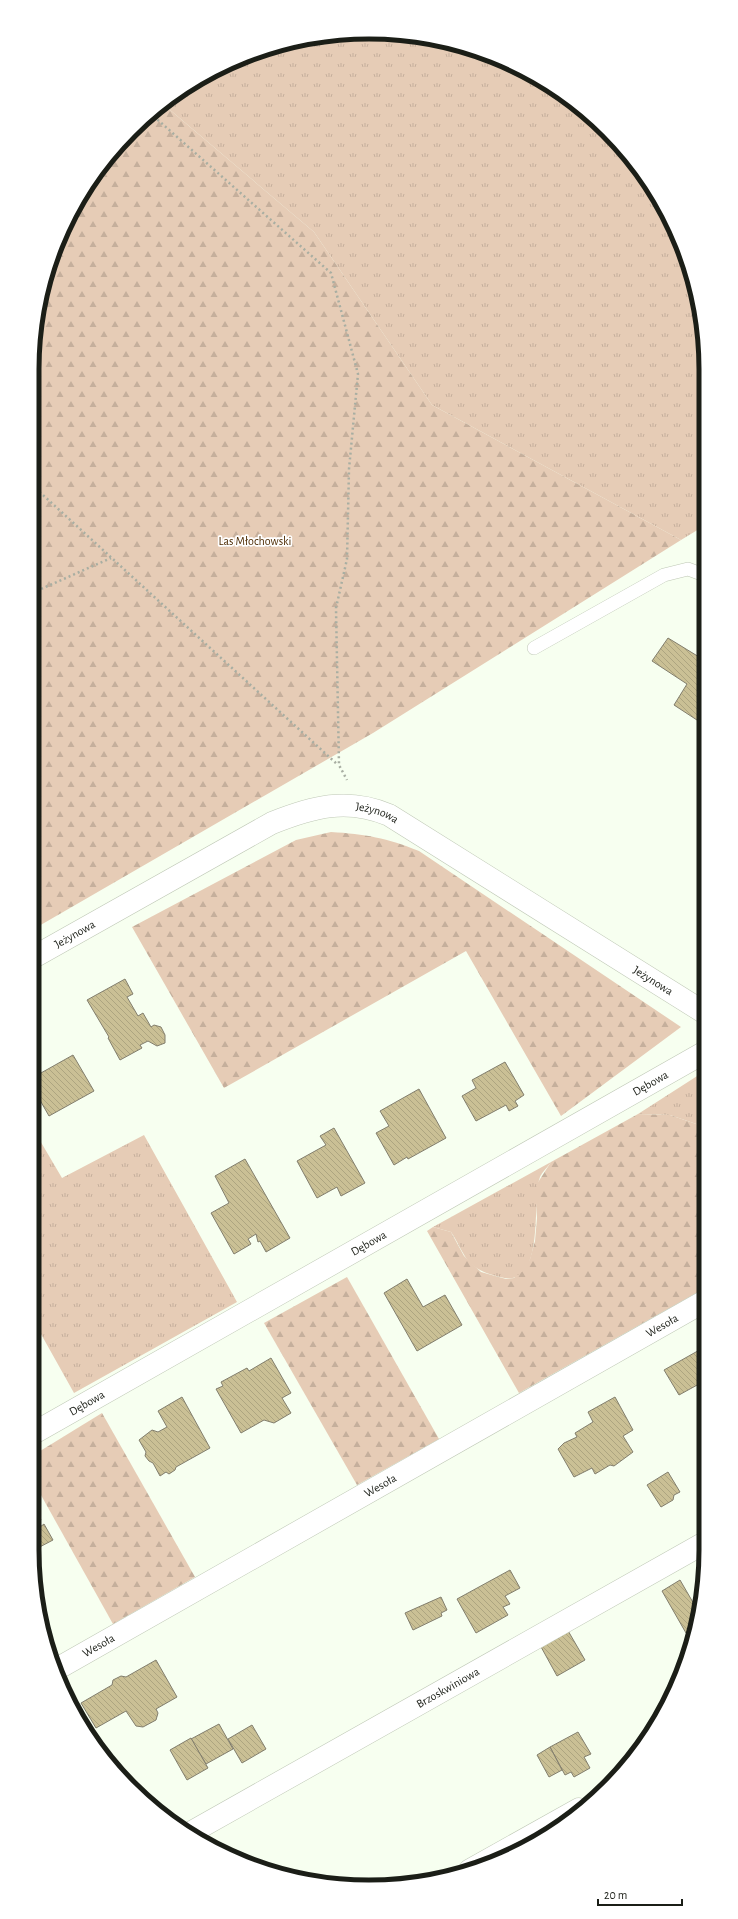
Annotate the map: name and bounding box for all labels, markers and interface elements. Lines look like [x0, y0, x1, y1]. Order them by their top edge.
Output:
park label: Las Młochowski [219, 535, 291, 547]
street label: Jeżynowa [355, 800, 401, 826]
street label: Jeżynowa [52, 918, 97, 950]
street label: Jeżynowa [631, 964, 676, 998]
street label: Dębowa [631, 1068, 671, 1098]
street label: Dębowa [349, 1228, 389, 1258]
street label: Wesoła [644, 1311, 680, 1339]
street label: Dębowa [67, 1388, 107, 1418]
street label: Wesoła [362, 1471, 399, 1499]
street label: Wesoła [80, 1631, 117, 1659]
street label: Brzoskwiniowa [414, 1665, 482, 1710]
scale bar [598, 1881, 682, 1907]
text: 20 m [604, 1889, 627, 1901]

